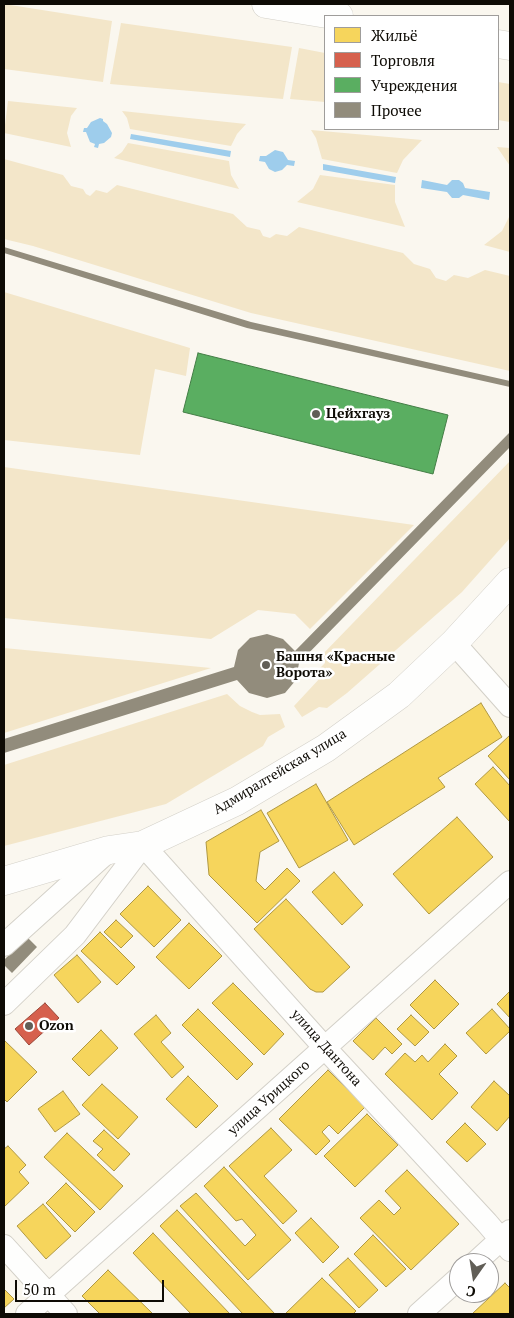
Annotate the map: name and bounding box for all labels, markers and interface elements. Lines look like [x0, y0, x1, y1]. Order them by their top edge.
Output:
legend [324, 15, 499, 130]
text: Жильё [371, 25, 418, 45]
text: Торговля [371, 50, 435, 70]
text: Учреждения [371, 75, 458, 95]
text: Прочее [371, 100, 422, 120]
place label: Цейхгауз [326, 406, 390, 422]
marker: Цейхгауз [310, 408, 322, 420]
place label: Башня «Красные Ворота» [276, 649, 395, 682]
marker: Башня «Красные Ворота» [260, 659, 272, 671]
street label: Адмиралтейская улица [210, 726, 350, 818]
street label: улица Дантона [287, 1006, 365, 1090]
place label: Ozon [39, 1018, 74, 1034]
marker: Ozon [23, 1020, 35, 1032]
street label: улица Урицкого [225, 1057, 313, 1139]
north arrow [449, 1253, 499, 1303]
scale bar [18, 1270, 166, 1302]
text: 50 m [23, 1279, 56, 1299]
text: С [464, 1282, 477, 1302]

